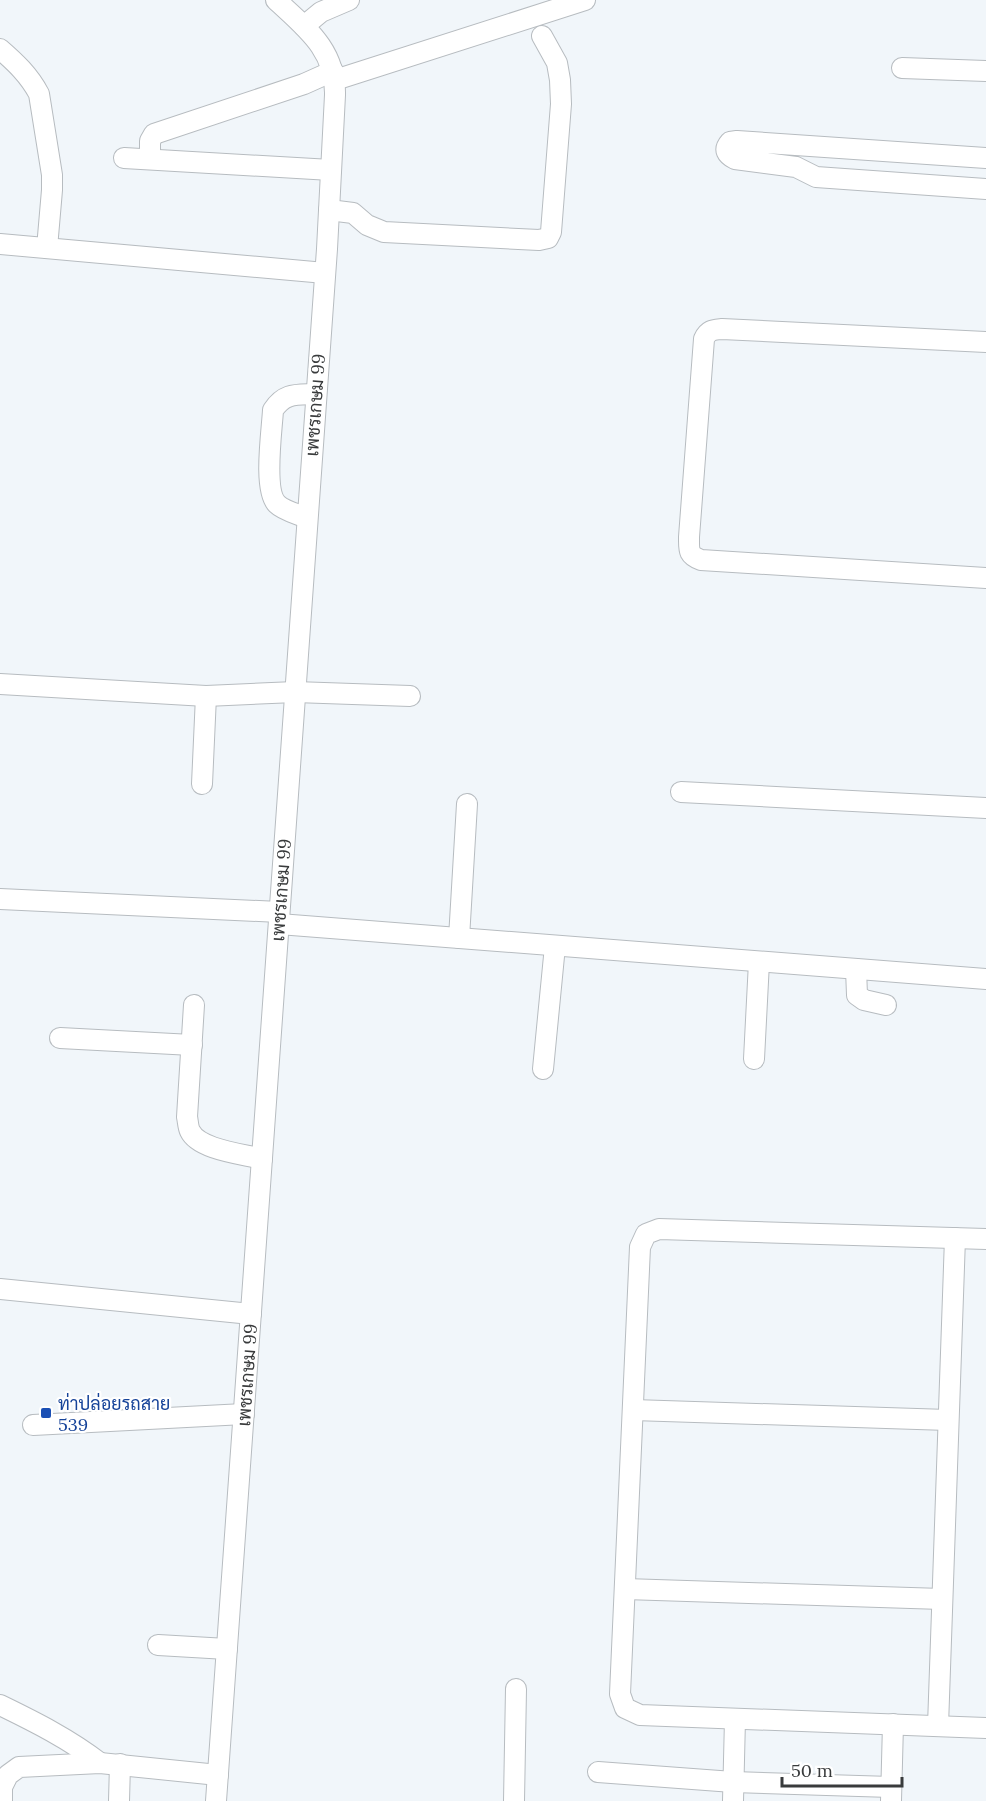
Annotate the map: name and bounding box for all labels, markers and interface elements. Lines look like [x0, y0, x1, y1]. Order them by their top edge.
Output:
street label: เพชรเกษม 99 [300, 353, 330, 457]
street label: เพชรเกษม 99 [266, 838, 296, 942]
street label: เพชรเกษม 99 [232, 1323, 262, 1427]
place label: ท่าปล่อยรถสาย 539 [58, 1392, 170, 1436]
marker: ท่าปล่อยรถสาย 539 [39, 1406, 53, 1420]
scale bar [782, 1750, 902, 1788]
text: 50 m [791, 1759, 833, 1782]

